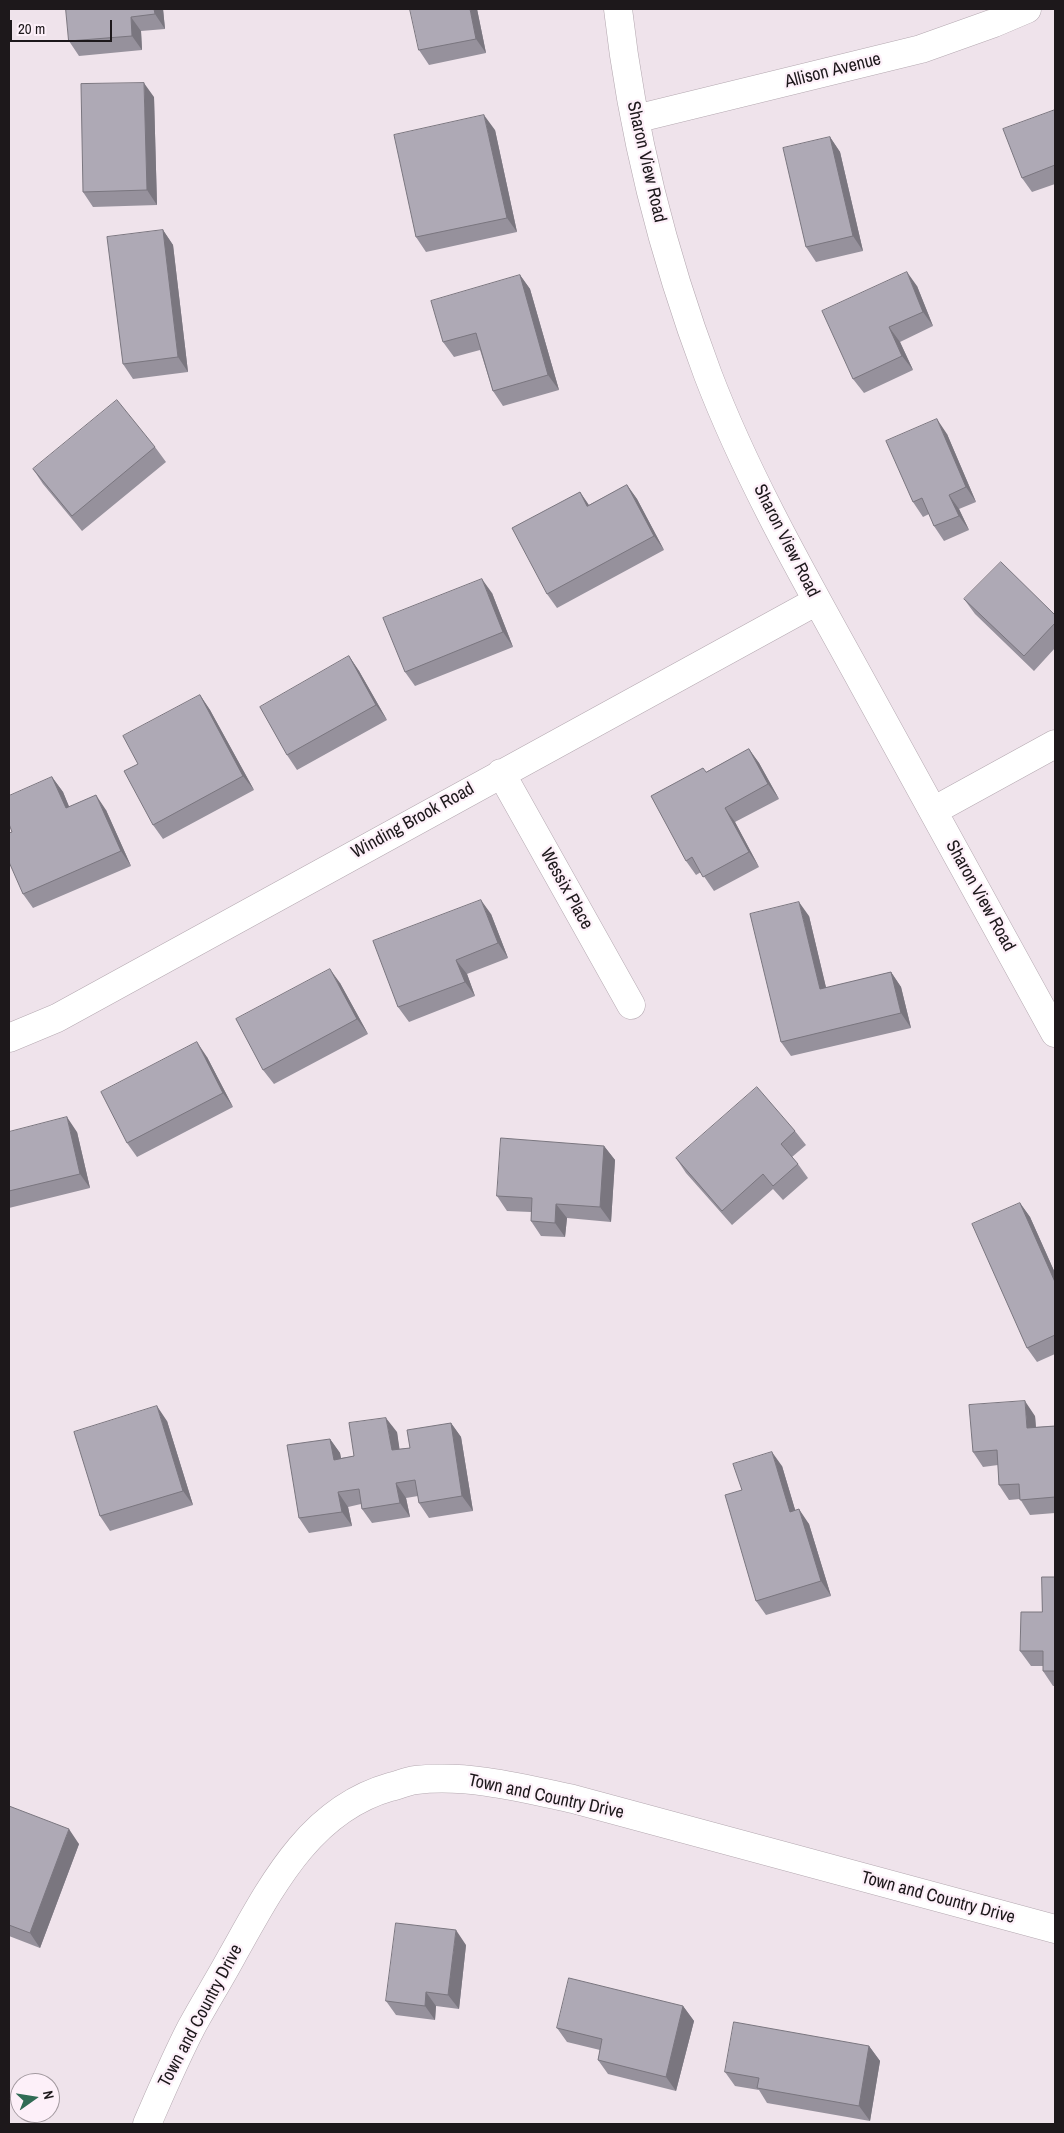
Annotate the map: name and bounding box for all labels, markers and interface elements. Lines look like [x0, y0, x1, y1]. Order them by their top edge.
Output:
scale bar [12, 10, 115, 42]
text: 20 m [18, 18, 45, 39]
street label: Allison Avenue [783, 49, 883, 93]
street label: Sharon View Road [622, 99, 670, 225]
street label: Sharon View Road [748, 481, 824, 601]
street label: Winding Brook Road [348, 778, 478, 864]
street label: Sharon View Road [941, 837, 1019, 955]
street label: Wessix Place [535, 845, 597, 933]
street label: Town and Country Drive [466, 1770, 626, 1824]
street label: Town and Country Drive [859, 1867, 1017, 1929]
street label: Town and Country Drive [154, 1941, 248, 2091]
north arrow [10, 2073, 60, 2123]
text: N [39, 2089, 58, 2101]

